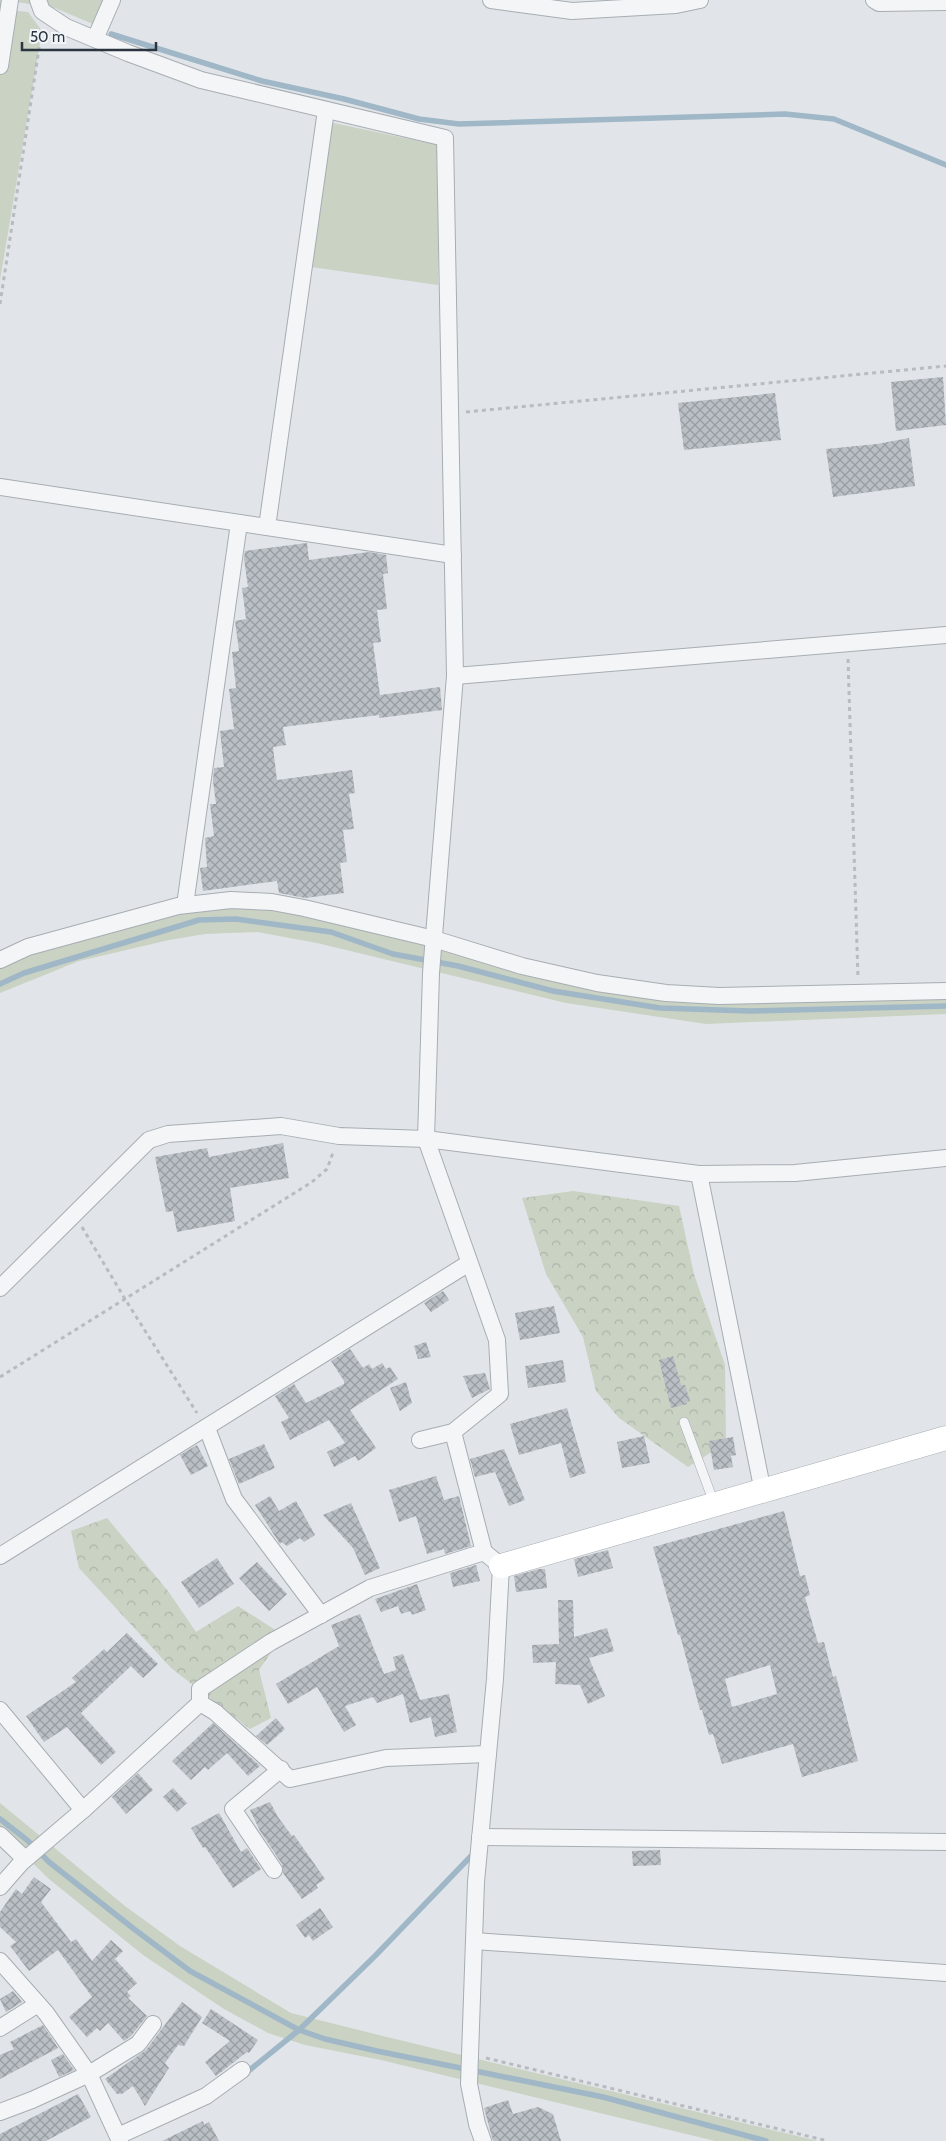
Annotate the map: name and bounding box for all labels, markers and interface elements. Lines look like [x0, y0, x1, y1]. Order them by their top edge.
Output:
scale bar [22, 20, 156, 52]
text: 50 m [30, 28, 65, 46]

